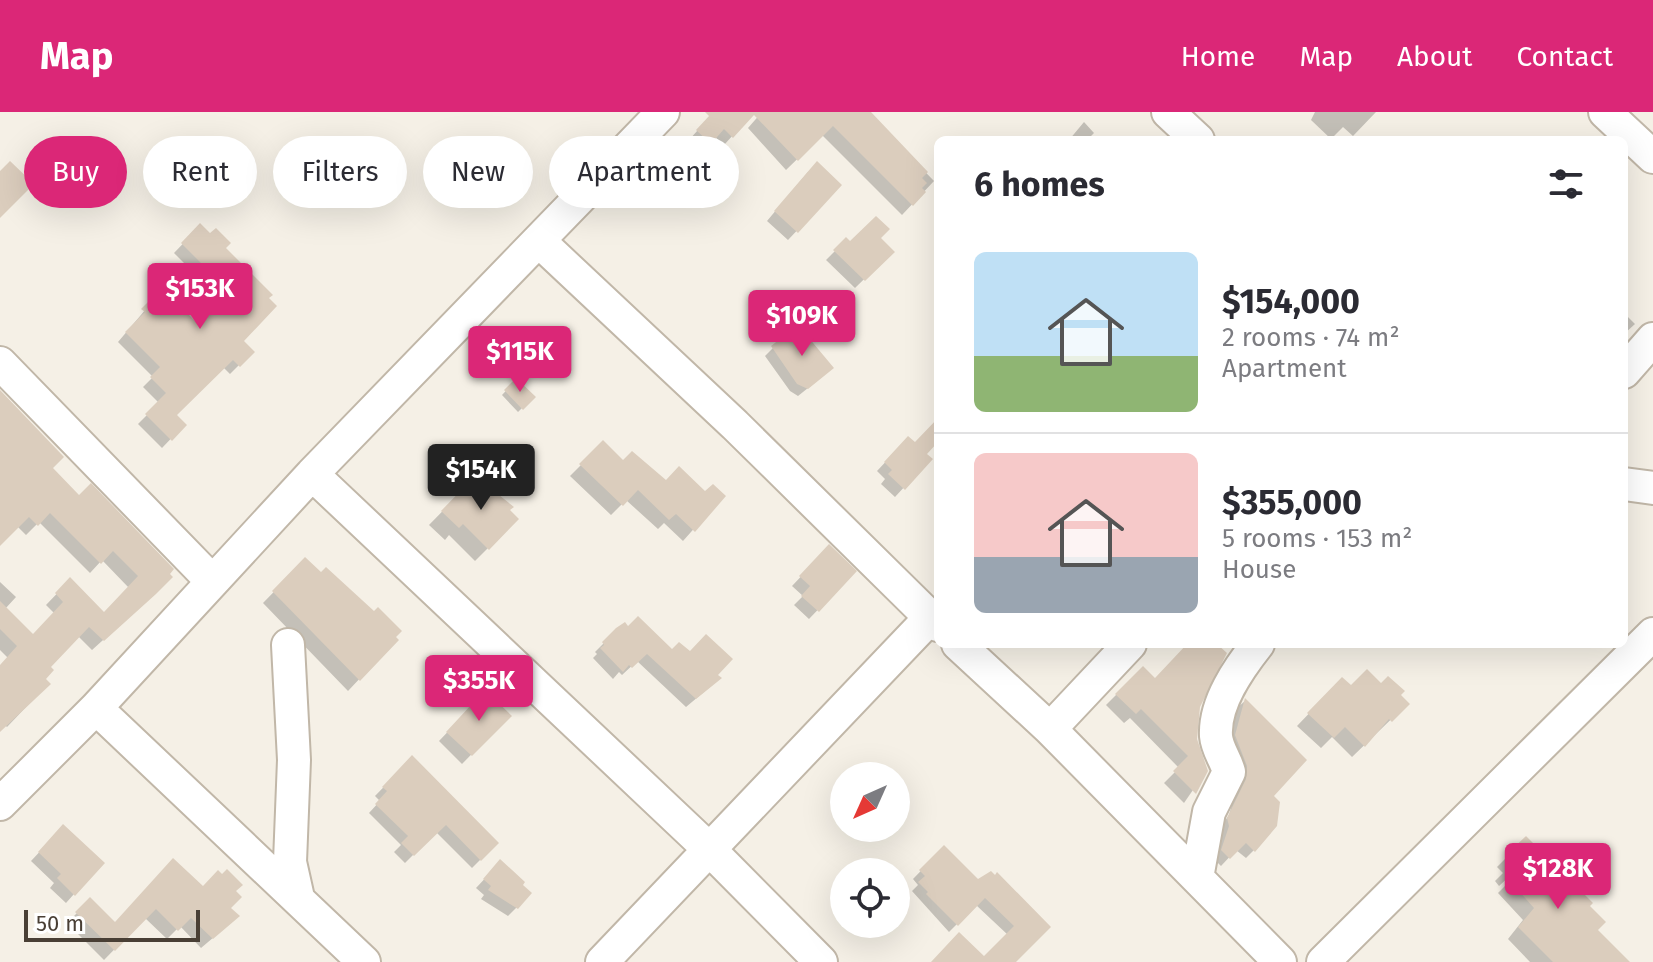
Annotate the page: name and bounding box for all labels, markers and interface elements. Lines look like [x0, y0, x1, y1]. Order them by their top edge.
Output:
text: Map [40, 33, 113, 79]
text: Home [1181, 40, 1255, 73]
text: Map [1299, 40, 1353, 73]
text: About [1397, 40, 1472, 73]
text: Contact [1516, 40, 1613, 73]
chip: Buy [24, 136, 127, 208]
chip: Rent [143, 136, 257, 208]
chip: Filters [273, 136, 407, 208]
chip: New [423, 136, 533, 208]
chip: Apartment [549, 136, 739, 208]
icon: filters [1544, 162, 1588, 206]
text: 6 homes [974, 164, 1105, 205]
pin: $153K [144, 263, 256, 331]
text: $153K [165, 273, 235, 304]
text: $154,000 [1222, 281, 1360, 322]
icon: home [1038, 284, 1134, 380]
pin: $109K [746, 290, 858, 358]
text: $109K [766, 300, 838, 331]
text: 2 rooms · 74 m² [1222, 322, 1400, 353]
pin: $115K [464, 326, 576, 394]
text: $115K [486, 336, 554, 367]
text: Apartment [1222, 353, 1347, 384]
pin: $154K [425, 444, 537, 512]
text: $154K [446, 454, 516, 485]
text: $355,000 [1222, 482, 1362, 523]
icon: home [1038, 485, 1134, 581]
text: 5 rooms · 153 m² [1222, 523, 1413, 554]
text: House [1222, 554, 1296, 585]
pin: $355K [423, 655, 535, 723]
text: $355K [443, 665, 515, 696]
north arrow [830, 762, 910, 842]
map controls [830, 762, 910, 938]
pin: $128K [1502, 843, 1614, 911]
text: $128K [1523, 853, 1593, 884]
button: locate [830, 858, 910, 938]
scale bar [24, 906, 200, 942]
text: 50 m [36, 910, 84, 937]

